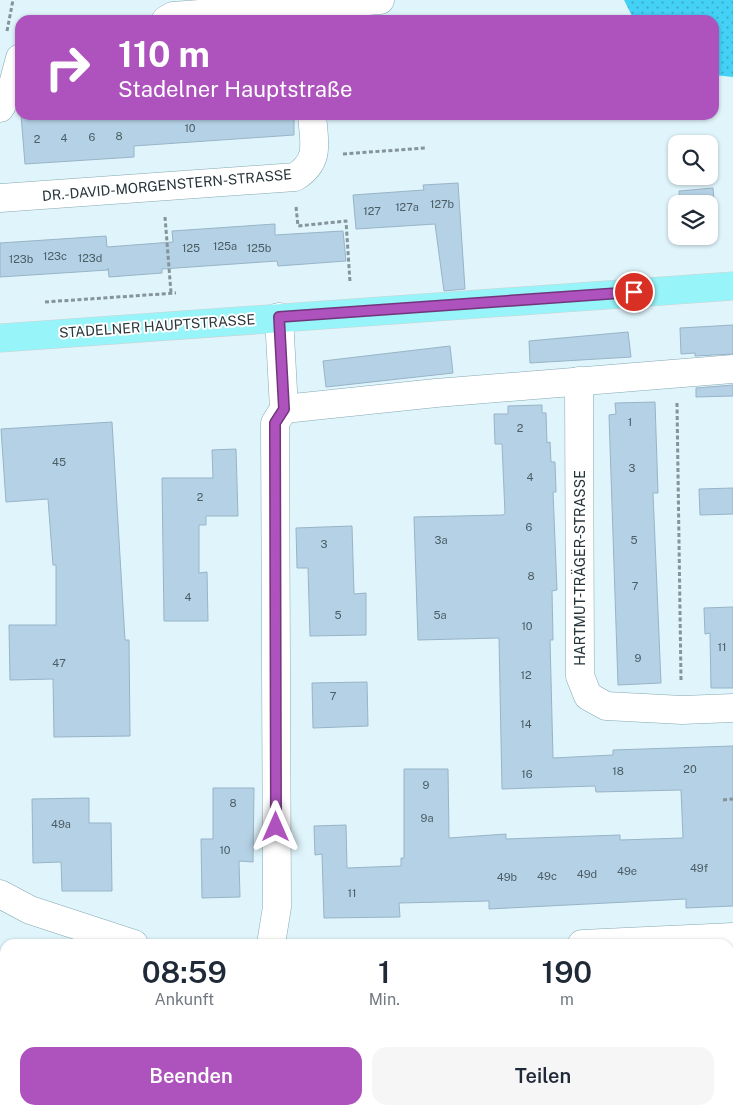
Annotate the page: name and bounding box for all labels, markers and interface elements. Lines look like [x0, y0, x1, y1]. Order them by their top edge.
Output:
text: 110 m [118, 34, 210, 75]
icon: right [35, 35, 100, 100]
text: Stadelner Hauptstraße [118, 76, 352, 102]
house number: 10 [184, 122, 196, 134]
house number: 8 [115, 130, 123, 142]
house number: 6 [89, 131, 96, 143]
house number: 4 [61, 132, 68, 144]
house number: 2 [34, 133, 41, 145]
map controls [668, 135, 718, 245]
button: search [668, 135, 718, 185]
street label: DR.-DAVID-MORGENSTERN-STRASSE [41, 166, 293, 204]
button: layers [668, 195, 718, 245]
house number: 127b [430, 198, 454, 210]
house number: 127a [395, 201, 419, 213]
house number: 127 [363, 205, 381, 217]
house number: 125a [213, 240, 237, 252]
house number: 125 [182, 242, 200, 254]
house number: 125b [247, 242, 272, 254]
house number: 123c [43, 250, 67, 262]
house number: 123d [78, 252, 102, 264]
house number: 123b [9, 253, 34, 265]
pin [613, 271, 655, 313]
icon: arrive [620, 278, 648, 306]
street label: STADELNER HAUPTSTRASSE [58, 311, 256, 341]
house number: 1 [628, 416, 632, 428]
house number: 2 [517, 422, 524, 434]
house number: 45 [52, 456, 66, 468]
house number: 3 [629, 462, 636, 474]
street label: HARTMUT-TRÄGER-STRASSE [570, 470, 588, 666]
house number: 4 [527, 471, 534, 483]
house number: 2 [197, 491, 204, 503]
house number: 6 [526, 521, 533, 533]
house number: 3a [434, 534, 448, 546]
house number: 5 [630, 534, 638, 546]
house number: 3 [321, 538, 328, 550]
house number: 8 [527, 570, 535, 582]
house number: 7 [632, 580, 639, 592]
house number: 4 [185, 591, 192, 603]
house number: 5 [334, 609, 342, 621]
house number: 5a [433, 609, 447, 621]
house number: 10 [521, 620, 533, 632]
house number: 11 [718, 641, 726, 653]
house number: 9 [635, 652, 642, 664]
house number: 47 [52, 657, 66, 669]
house number: 12 [520, 669, 532, 681]
house number: 7 [330, 690, 337, 702]
house number: 14 [520, 718, 532, 730]
house number: 20 [683, 763, 697, 775]
house number: 18 [612, 765, 624, 777]
house number: 16 [521, 768, 533, 780]
house number: 9 [423, 779, 430, 791]
house number: 8 [229, 797, 237, 809]
position arrow [249, 800, 301, 852]
house number: 9a [421, 812, 433, 824]
house number: 49a [51, 818, 71, 830]
house number: 10 [219, 844, 231, 856]
house number: 49f [690, 862, 709, 874]
house number: 49e [617, 865, 637, 877]
house number: 49d [577, 868, 597, 880]
house number: 49c [537, 870, 557, 882]
house number: 49b [497, 871, 518, 883]
house number: 11 [348, 887, 356, 899]
text: 08:59 [142, 954, 227, 990]
text: 1 [378, 954, 391, 990]
text: 190 [542, 954, 592, 990]
text: Ankunft [154, 990, 214, 1009]
text: Min. [369, 990, 400, 1009]
text: m [560, 990, 574, 1009]
button: Beenden [20, 1047, 362, 1105]
button: Teilen [372, 1047, 714, 1105]

